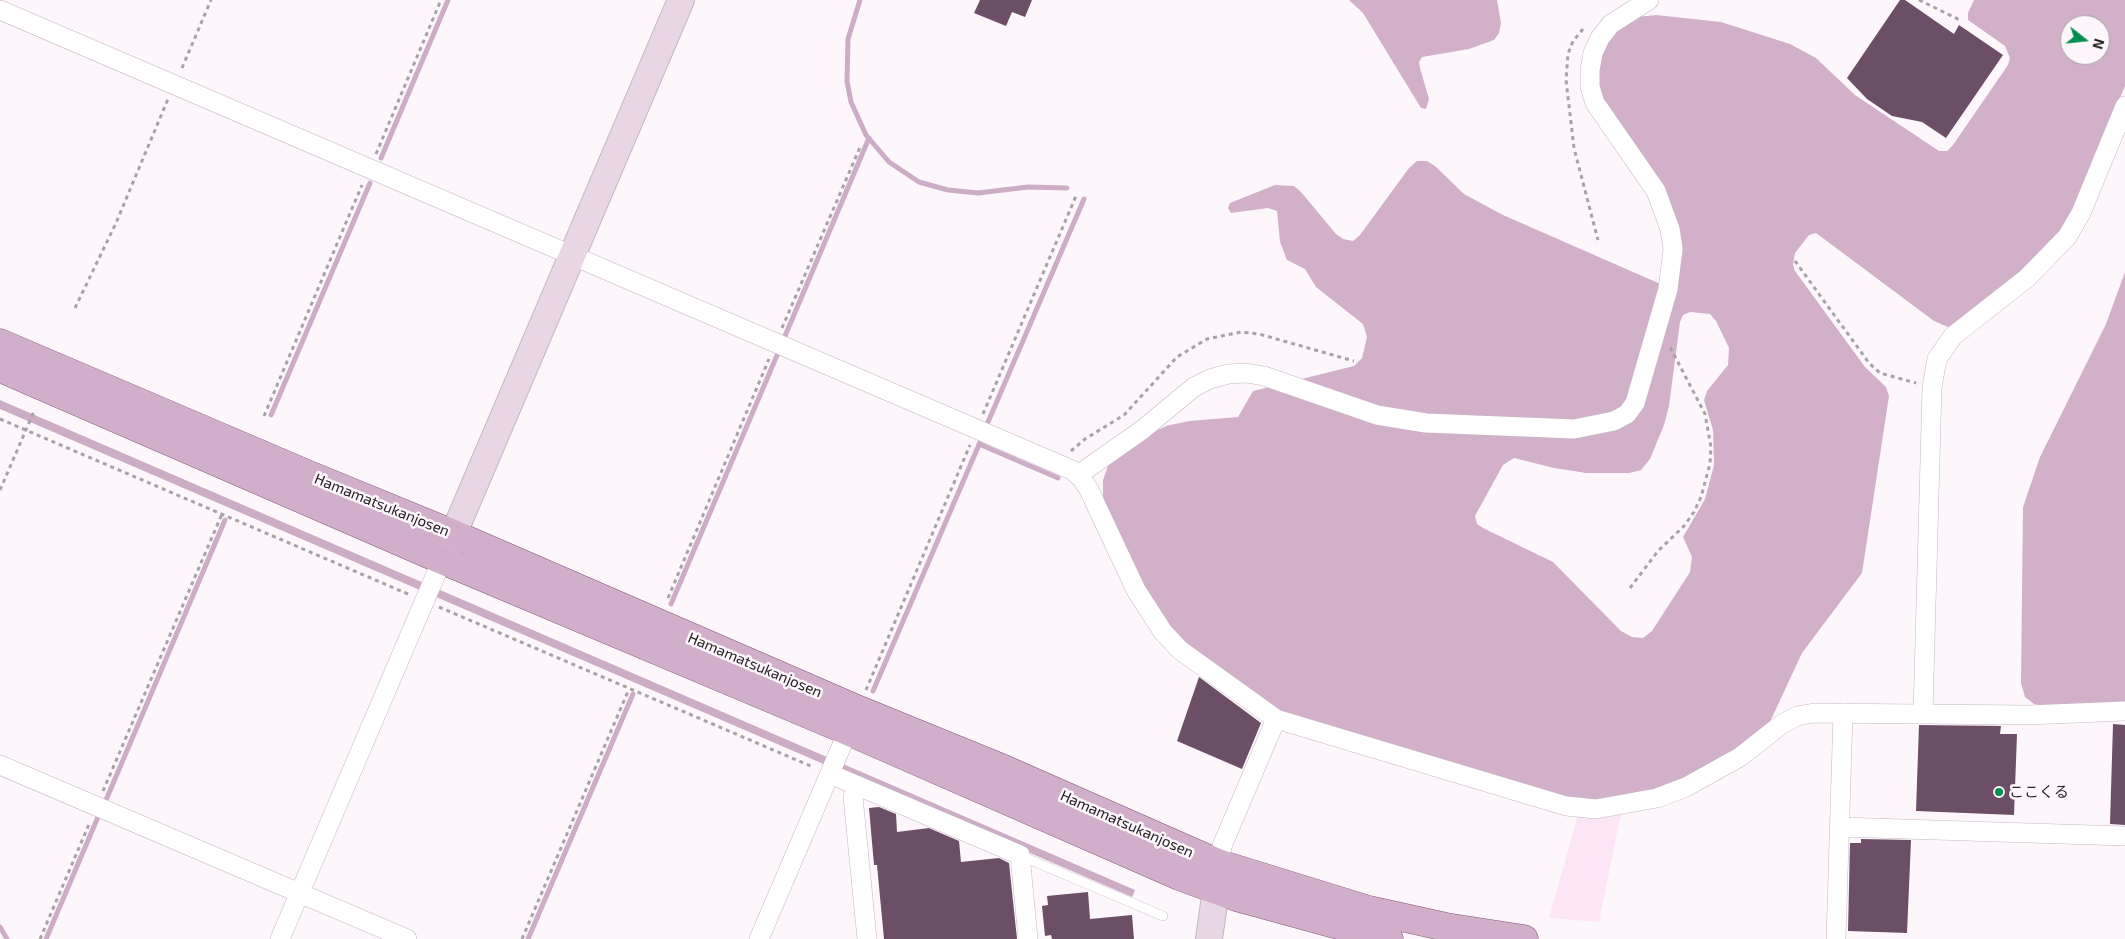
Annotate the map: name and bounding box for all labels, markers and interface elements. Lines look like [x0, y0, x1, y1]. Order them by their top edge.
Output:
north arrow [2060, 15, 2110, 65]
text: N [2089, 37, 2109, 51]
street label: Hamamatsukanjosen [312, 470, 452, 540]
street label: Hamamatsukanjosen [685, 629, 825, 701]
place label: ここくる [2009, 783, 2069, 801]
street label: Hamamatsukanjosen [1058, 786, 1196, 862]
marker: ここくる [1993, 786, 2005, 798]

